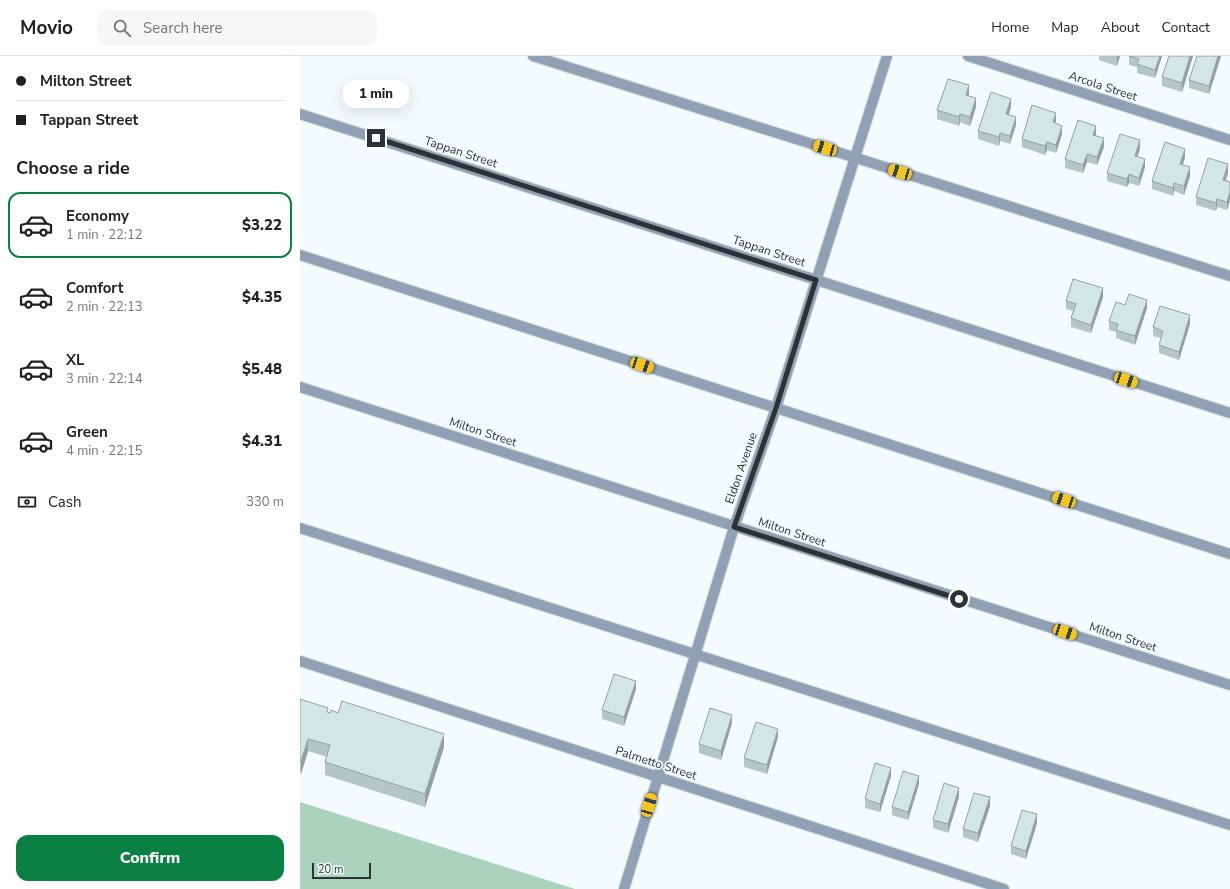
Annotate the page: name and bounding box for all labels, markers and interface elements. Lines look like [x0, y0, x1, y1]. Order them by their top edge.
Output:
search box [97, 10, 377, 46]
text: Movio [20, 15, 73, 41]
icon: search [111, 17, 133, 39]
text: Search here [143, 18, 223, 38]
text: Home [991, 18, 1029, 37]
text: Map [1051, 18, 1079, 37]
text: About [1101, 18, 1140, 37]
text: Contact [1162, 18, 1210, 37]
street label: Arcola Street [1067, 67, 1140, 105]
text: Milton Street [40, 71, 132, 91]
callout: 1 min [343, 80, 409, 108]
text: 1 min [359, 85, 393, 103]
text: Tappan Street [40, 110, 138, 130]
route end [367, 129, 385, 147]
street label: Tappan Street [423, 133, 500, 172]
car [812, 139, 838, 157]
text: Choose a ride [16, 156, 130, 180]
car [887, 163, 913, 181]
text: Economy [66, 206, 129, 226]
icon: car [18, 207, 54, 243]
text: $3.22 [242, 215, 282, 235]
text: 1 min · 22:12 [66, 226, 142, 244]
street label: Tappan Street [731, 232, 808, 271]
text: Comfort [66, 278, 123, 298]
icon: car [18, 279, 54, 315]
text: $4.35 [242, 287, 282, 307]
text: 2 min · 22:13 [66, 298, 142, 316]
text: XL [66, 350, 85, 370]
icon: car [18, 351, 54, 387]
car [629, 356, 655, 374]
text: $5.48 [242, 359, 282, 379]
text: 3 min · 22:14 [66, 370, 142, 388]
car [1113, 371, 1139, 389]
street label: Milton Street [447, 414, 519, 451]
text: Green [66, 422, 108, 442]
icon: car [18, 423, 54, 459]
street label: Eldon Avenue [721, 430, 761, 506]
text: $4.31 [242, 431, 282, 451]
text: 4 min · 22:15 [66, 442, 142, 460]
icon: cash [16, 491, 38, 513]
car [1051, 491, 1077, 509]
text: Cash [48, 492, 82, 512]
text: 330 m [246, 493, 284, 511]
street label: Milton Street [756, 514, 828, 551]
route start [950, 590, 968, 608]
street label: Milton Street [1087, 619, 1159, 656]
car [1052, 623, 1078, 641]
street label: Palmetto Street [613, 742, 699, 784]
car [640, 792, 658, 818]
button: Confirm [16, 835, 284, 881]
scale bar [312, 861, 371, 880]
text: 20 m [318, 862, 343, 877]

